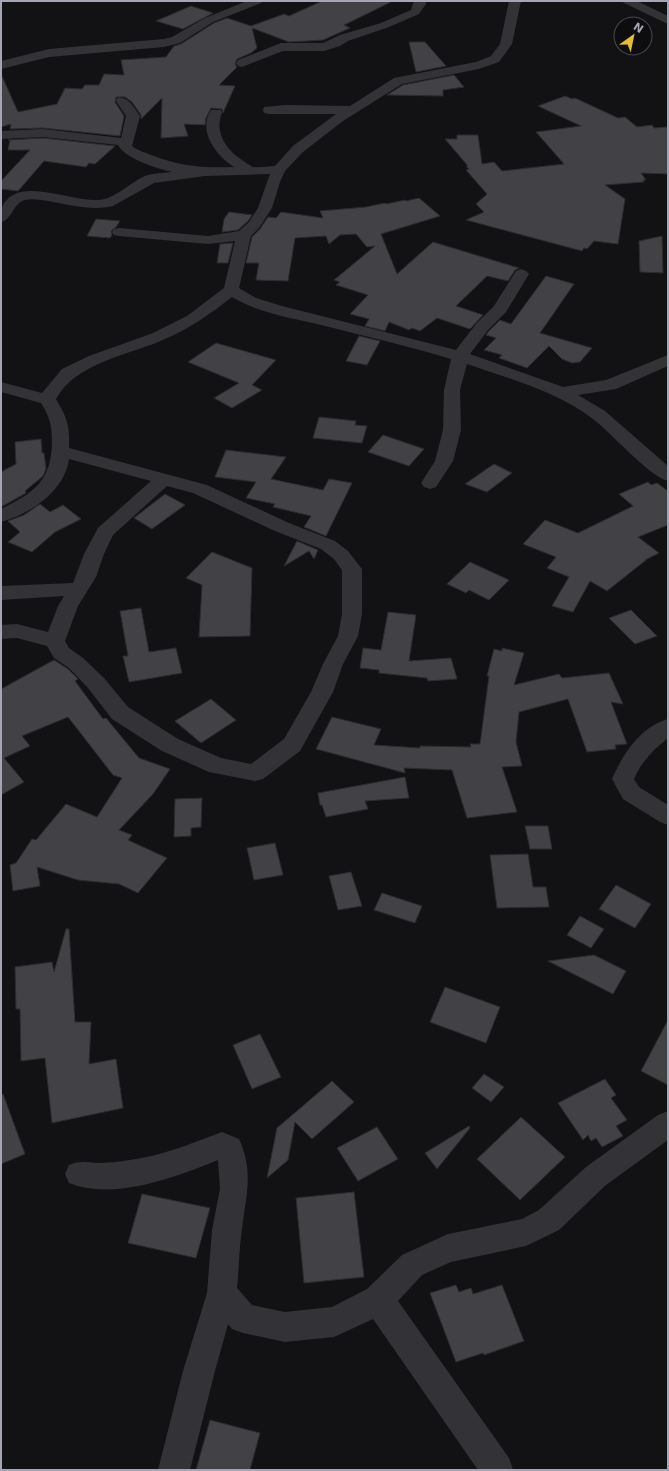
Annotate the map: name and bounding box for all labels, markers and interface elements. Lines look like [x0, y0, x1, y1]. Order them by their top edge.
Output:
north arrow [613, 16, 653, 56]
text: N [631, 20, 646, 36]

